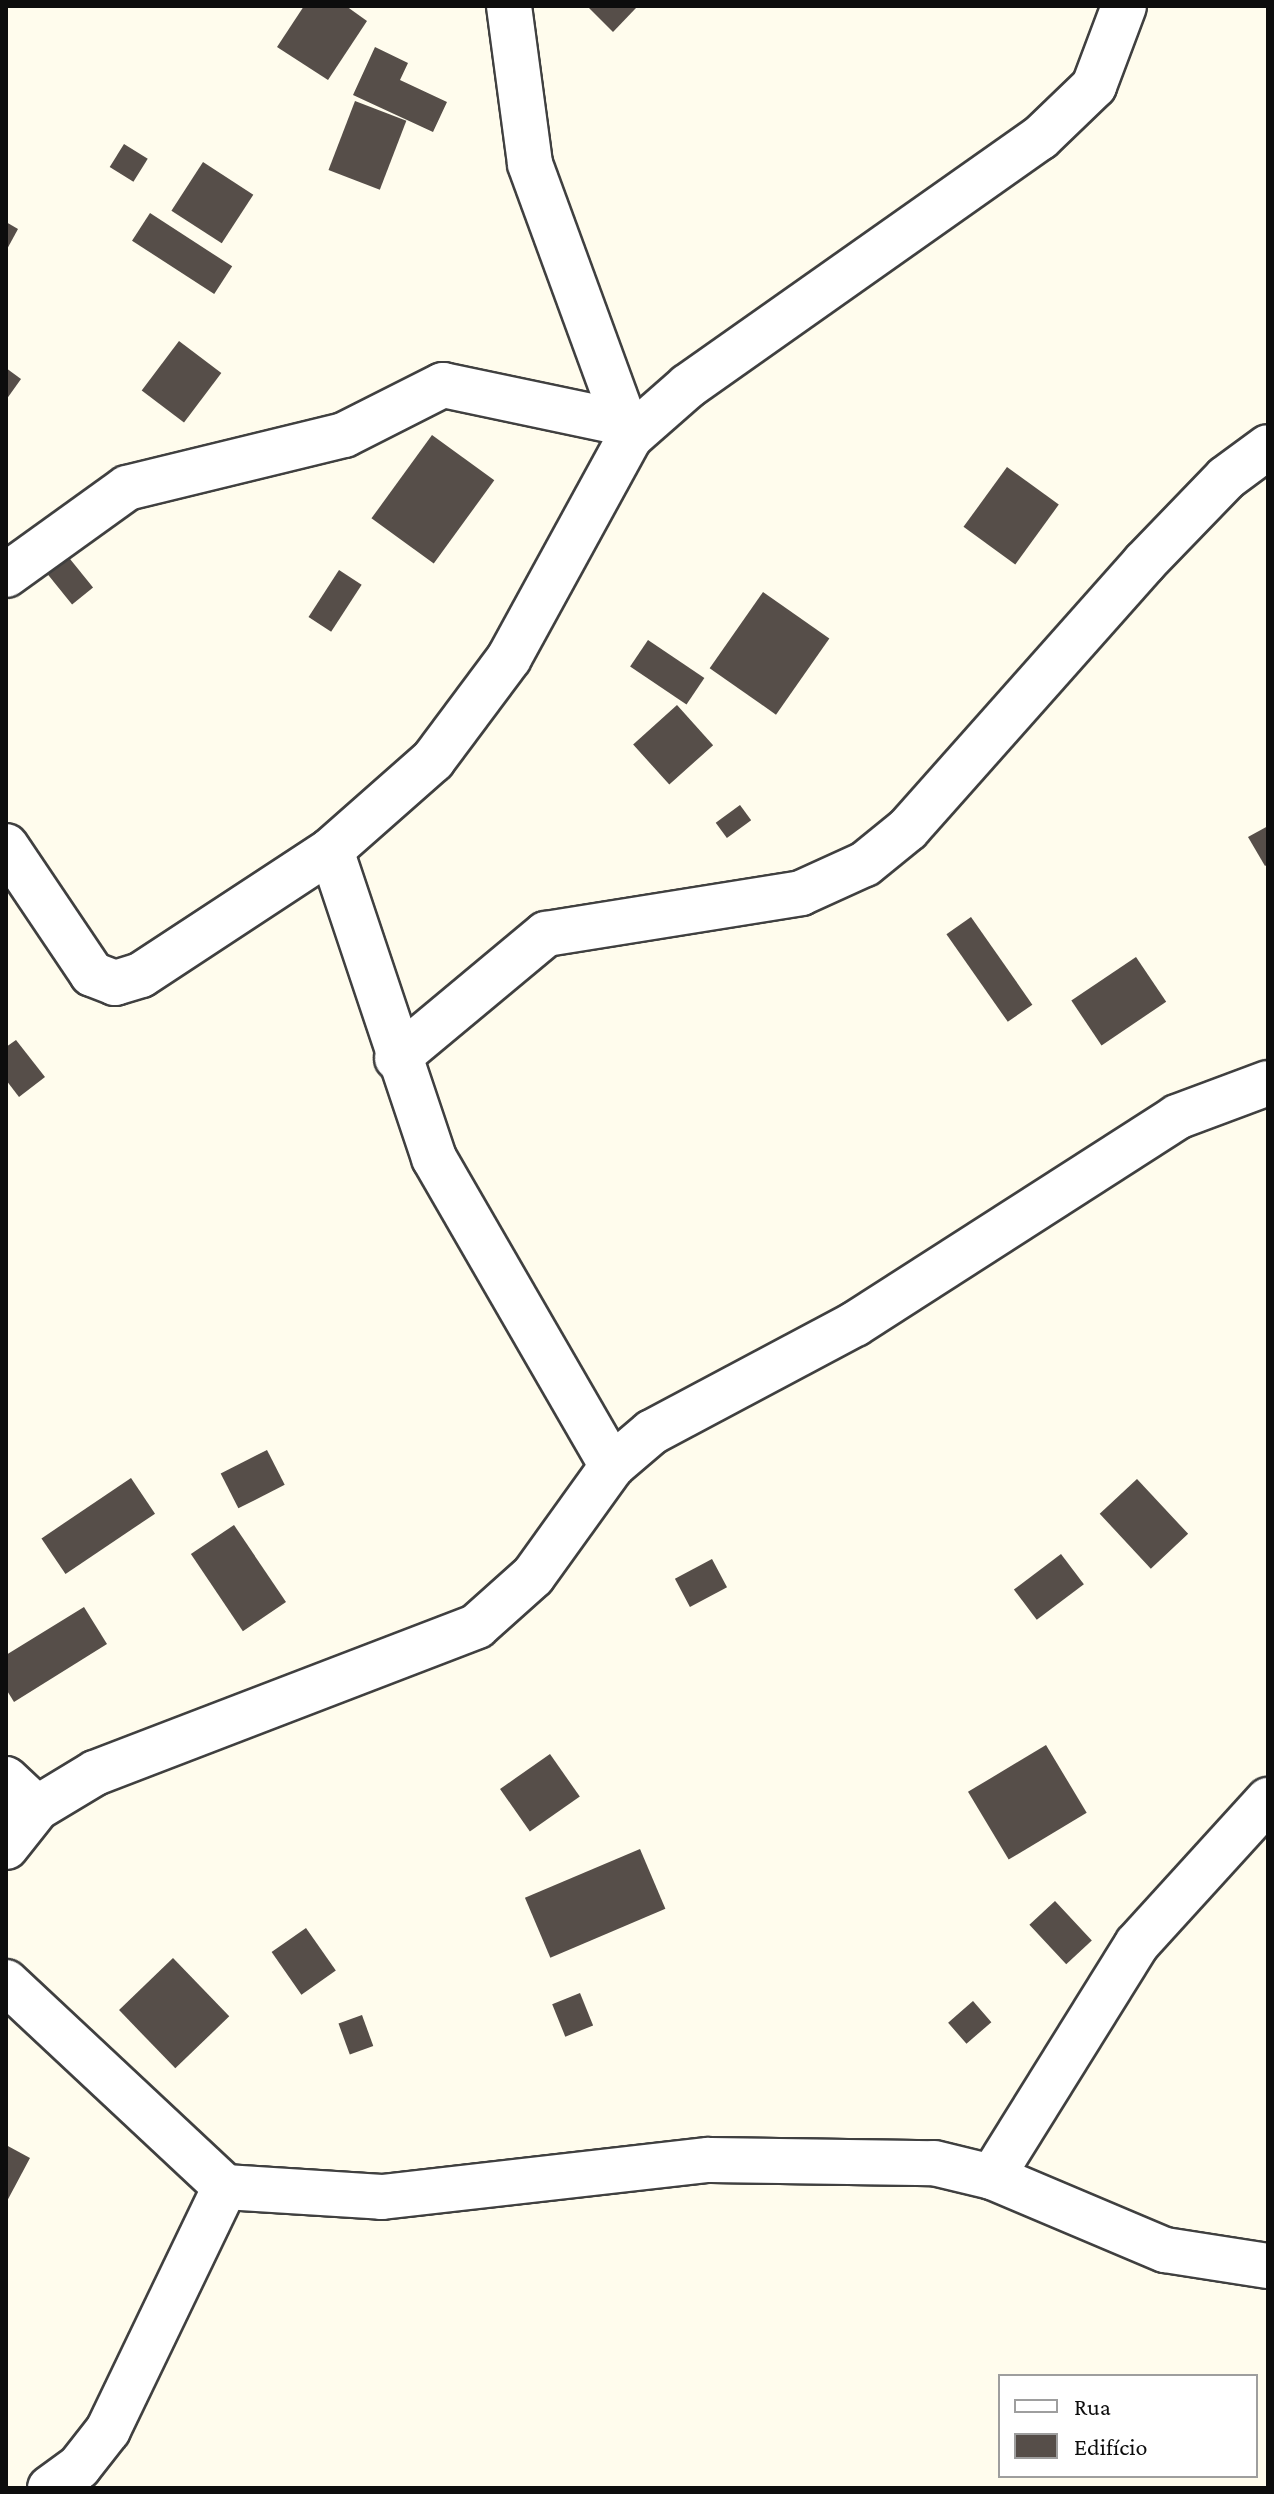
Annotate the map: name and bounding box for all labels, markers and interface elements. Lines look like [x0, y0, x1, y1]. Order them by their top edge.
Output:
legend [998, 2374, 1258, 2478]
text: Rua [1074, 2393, 1111, 2420]
text: Edifício [1074, 2433, 1147, 2460]

